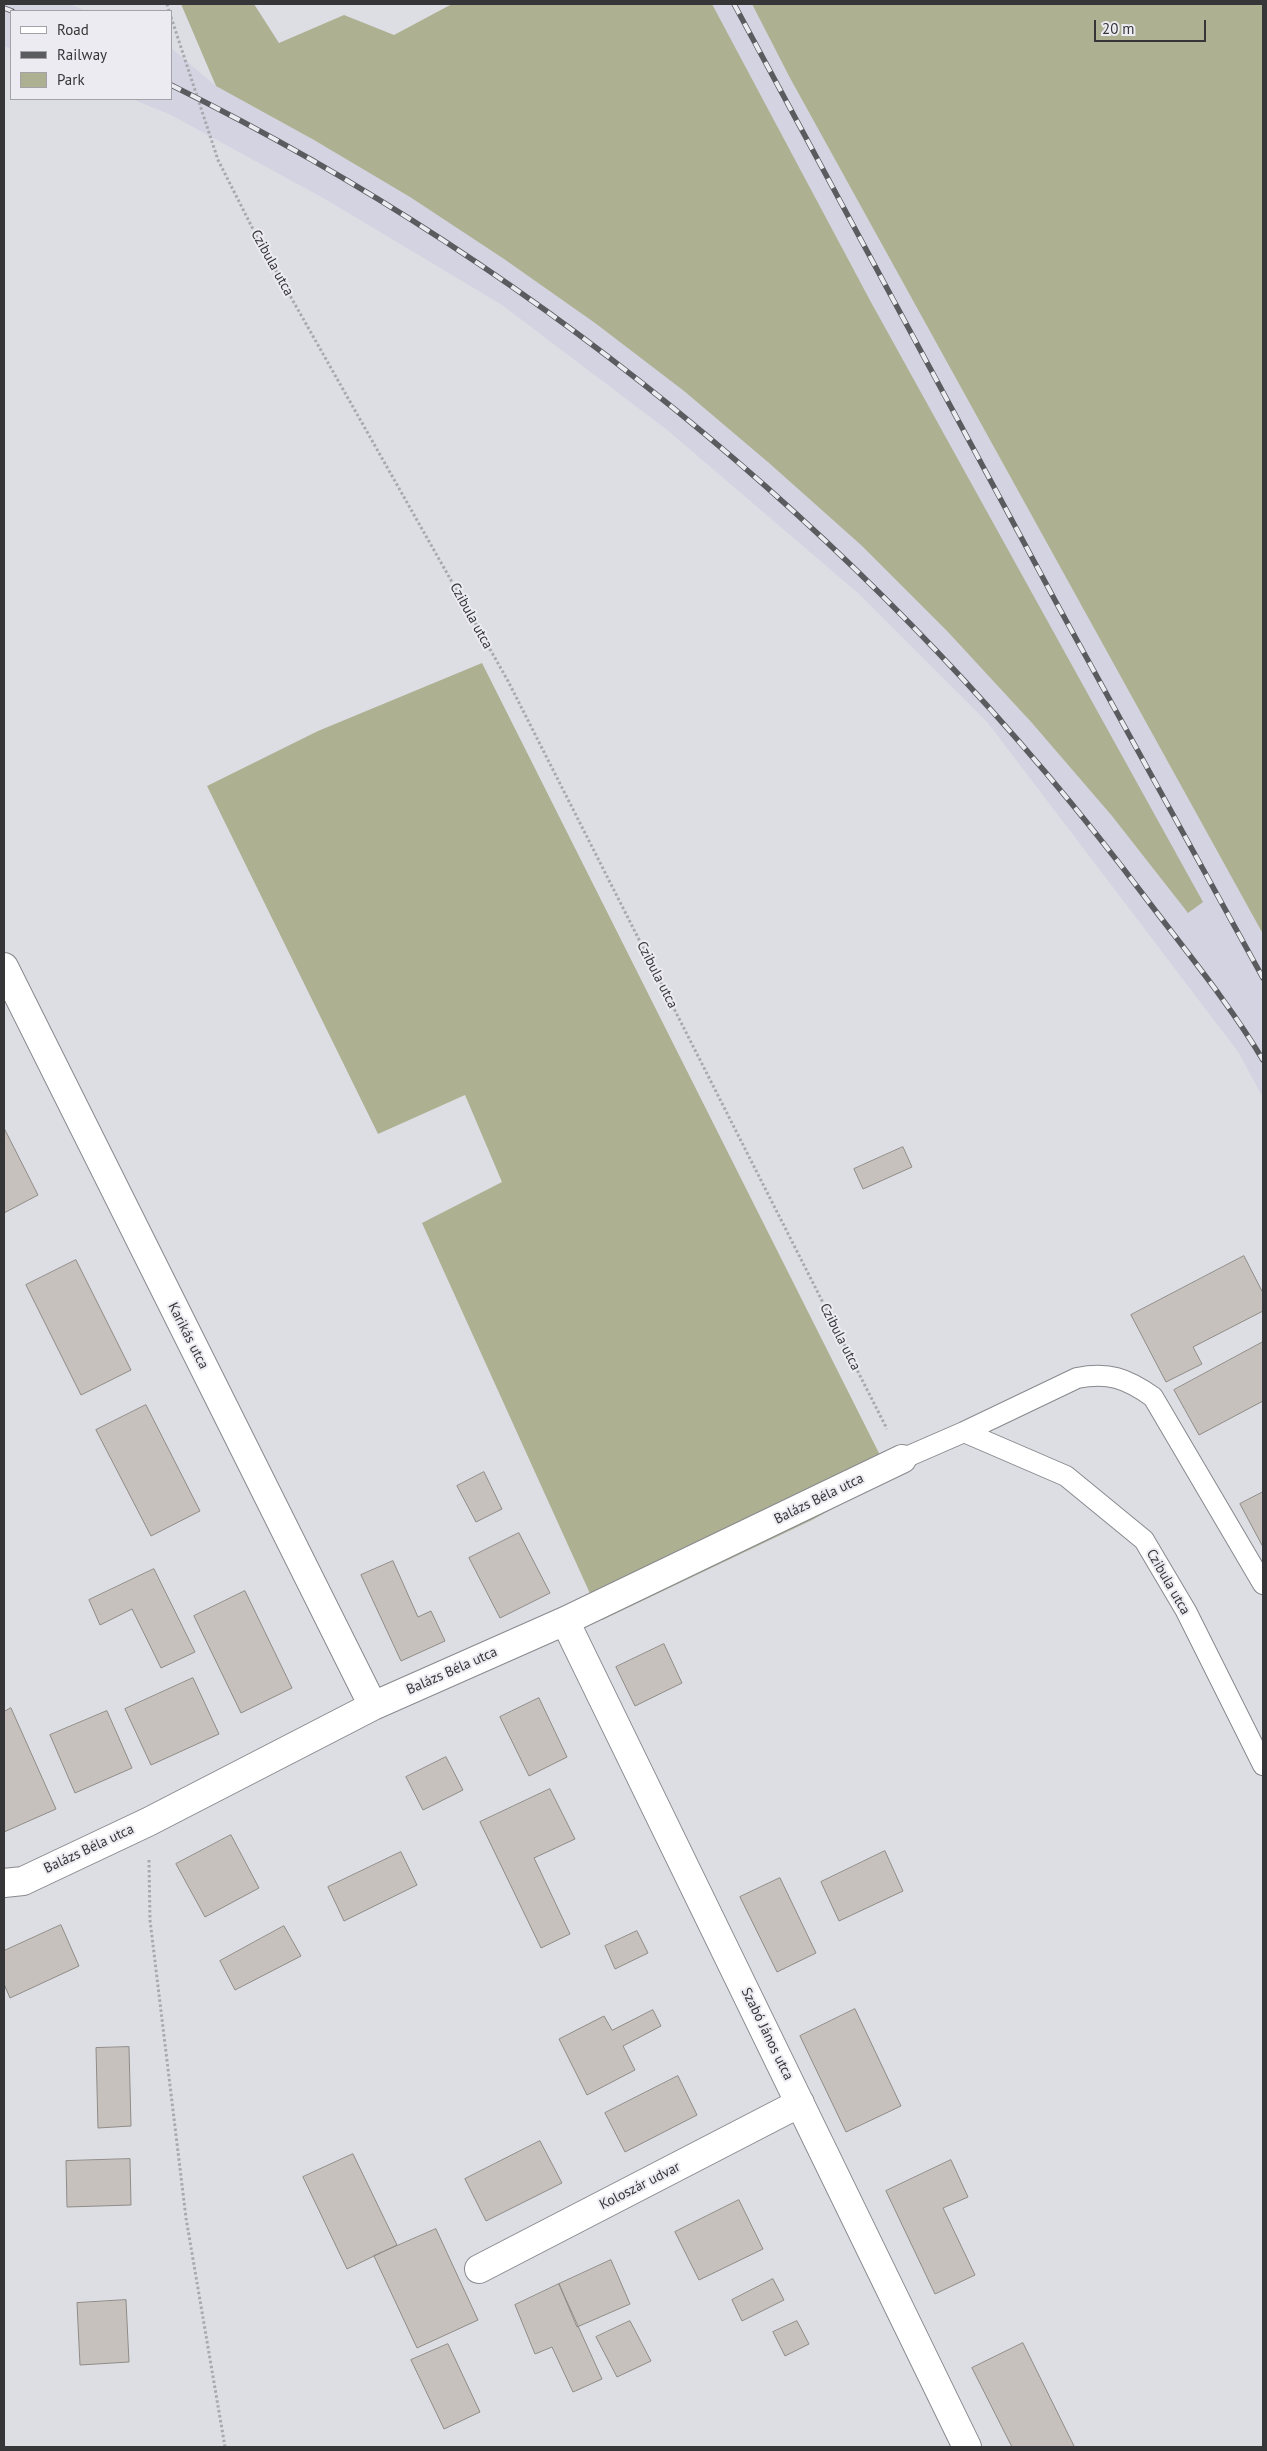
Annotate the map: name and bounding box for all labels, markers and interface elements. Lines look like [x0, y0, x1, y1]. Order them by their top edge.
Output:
legend [10, 10, 172, 100]
scale bar [1097, 10, 1210, 42]
text: 20 m [1102, 19, 1135, 38]
text: Road [57, 20, 89, 39]
text: Railway [57, 45, 107, 64]
text: Park [57, 70, 85, 89]
street label: Czibula utca [247, 227, 297, 299]
street label: Czibula utca [446, 580, 496, 652]
street label: Czibula utca [633, 939, 681, 1011]
street label: Karikás utca [164, 1300, 212, 1372]
street label: Czibula utca [816, 1301, 864, 1373]
street label: Balázs Béla utca [772, 1470, 866, 1528]
street label: Czibula utca [1142, 1546, 1194, 1618]
street label: Balázs Béla utca [404, 1643, 500, 1699]
street label: Balázs Béla utca [41, 1821, 137, 1877]
street label: Szabó János utca [737, 1985, 797, 2083]
street label: Koloszár udvar [597, 2159, 683, 2213]

